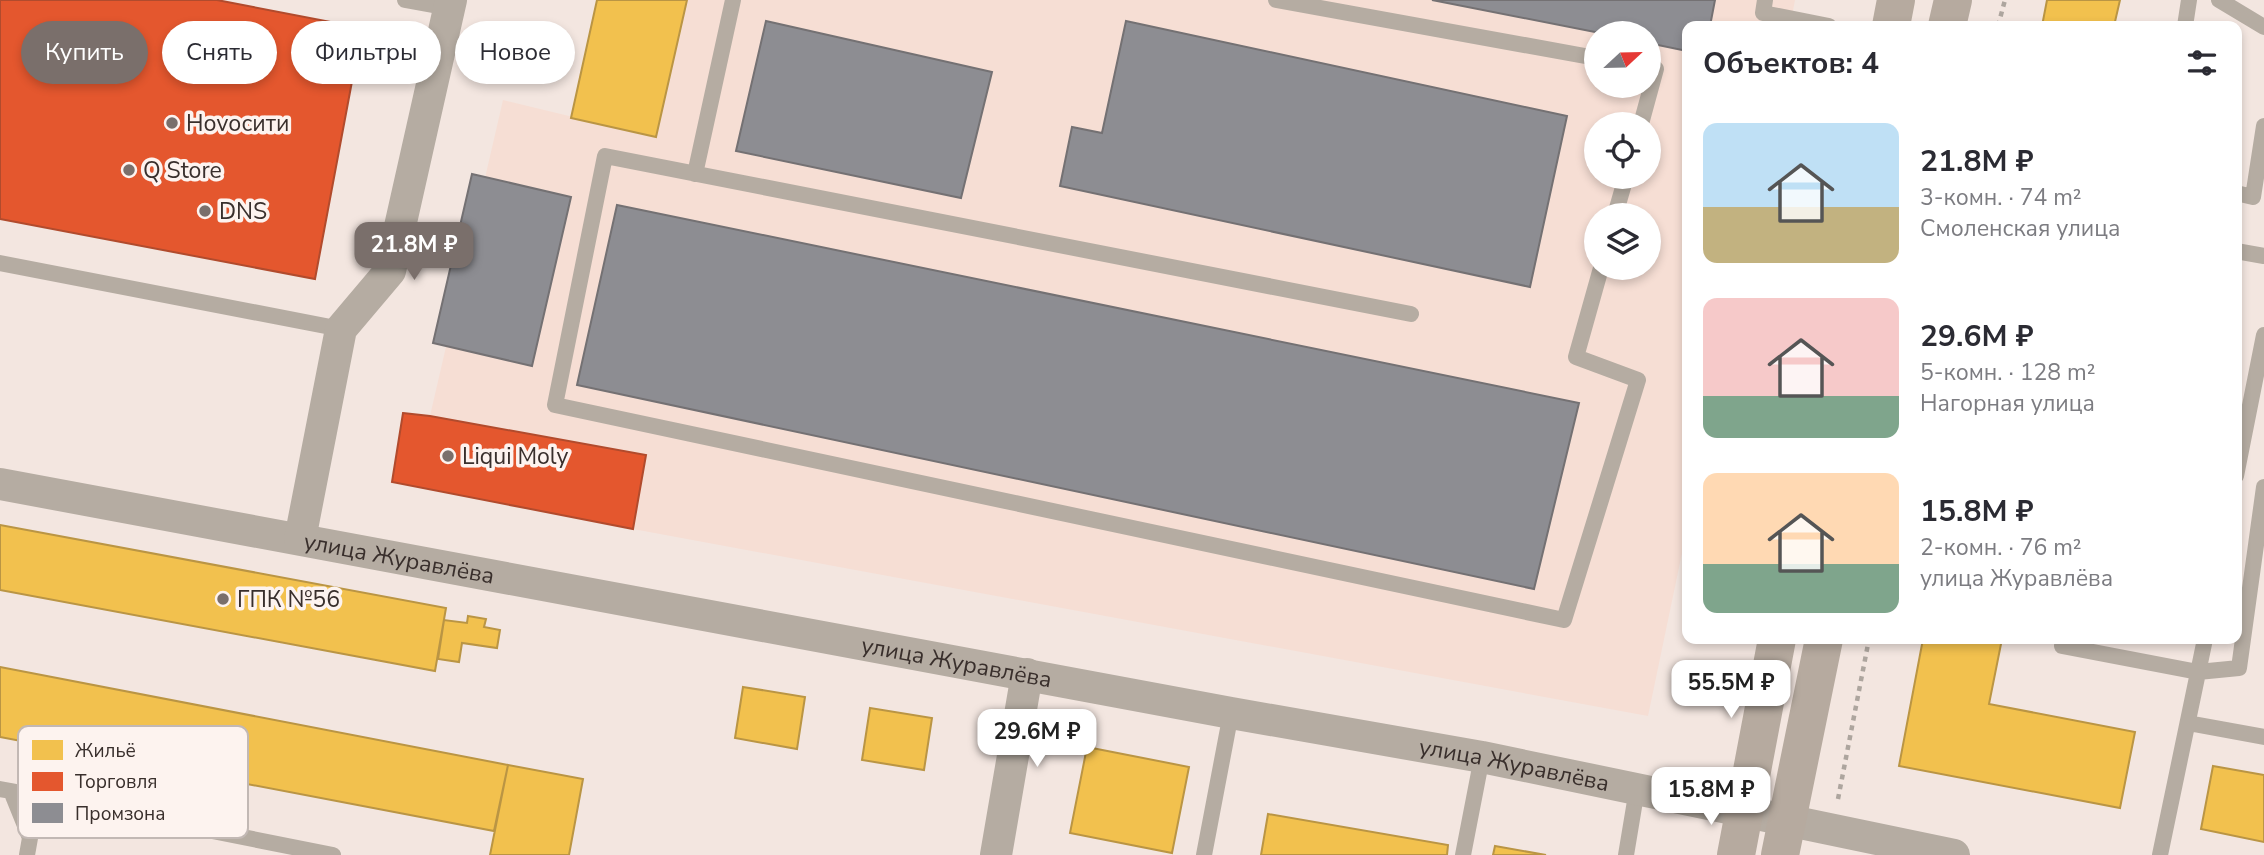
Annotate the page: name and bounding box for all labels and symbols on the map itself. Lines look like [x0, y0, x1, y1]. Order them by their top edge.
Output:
north arrow [1584, 21, 1661, 98]
place label: Ноvосити [186, 108, 289, 139]
marker: Ноvосити [164, 115, 180, 131]
place label: Q Store [143, 155, 222, 186]
marker: Q Store [121, 162, 137, 178]
place label: DNS [219, 196, 267, 227]
marker: DNS [197, 203, 213, 219]
pin: 21.8M ₽ [349, 222, 479, 282]
place label: Liqui Moly [462, 441, 568, 472]
marker: Liqui Moly [440, 448, 456, 464]
street label: улица Журавлёва [301, 526, 497, 592]
place label: ГПК №56 [237, 584, 340, 615]
marker: ГПК №56 [215, 591, 231, 607]
street label: улица Журавлёва [859, 630, 1054, 695]
pin: 55.5M ₽ [1666, 660, 1796, 720]
pin: 29.6M ₽ [972, 710, 1102, 769]
legend [18, 726, 248, 838]
street label: улица Журавлёва [1417, 731, 1612, 799]
text: Жильё [75, 738, 136, 764]
pin: 15.8M ₽ [1646, 768, 1776, 827]
text: Торговля [75, 769, 158, 795]
text: Промзона [75, 801, 166, 827]

